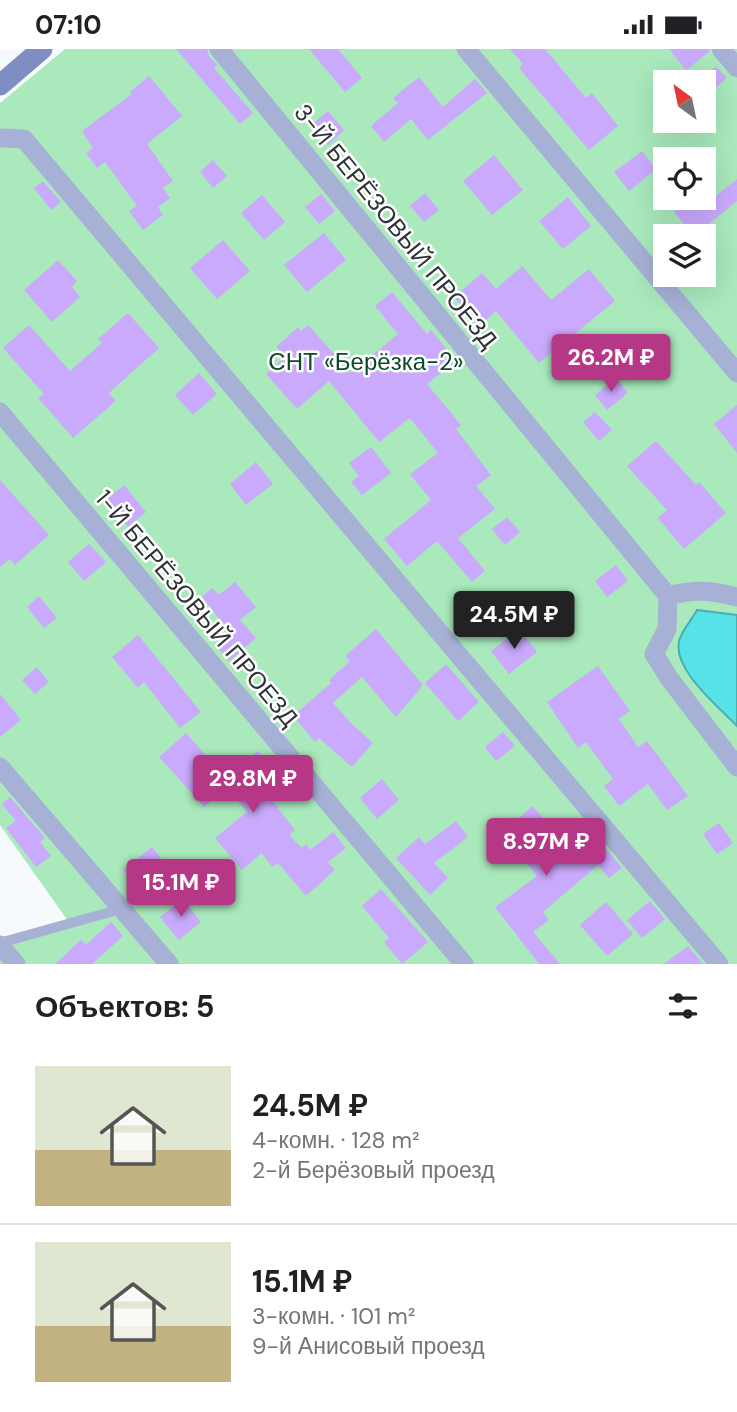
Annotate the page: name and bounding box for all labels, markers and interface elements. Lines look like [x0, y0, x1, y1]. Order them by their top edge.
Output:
text: 07:10 [35, 8, 102, 42]
north arrow [653, 70, 716, 133]
map controls [653, 70, 716, 287]
street label: 3-Й БЕРЁЗОВЫЙ ПРОЕЗД [288, 97, 504, 355]
button: locate [653, 147, 716, 210]
button: layers [653, 224, 716, 287]
pin: 26.2M ₽ [546, 335, 676, 394]
text: 26.2M ₽ [568, 342, 654, 372]
park label: СНТ «Берёзка-2» [268, 346, 464, 377]
street label: 1-Й БЕРЁЗОВЫЙ ПРОЕЗД [89, 483, 305, 733]
pin: 24.5M ₽ [449, 591, 579, 651]
text: 24.5M ₽ [470, 599, 559, 629]
pin: 29.8M ₽ [188, 755, 318, 815]
text: 29.8M ₽ [209, 763, 297, 793]
pin: 8.97M ₽ [481, 819, 611, 878]
text: 8.97M ₽ [502, 826, 590, 856]
pin: 15.1M ₽ [116, 859, 246, 919]
text: 15.1M ₽ [143, 867, 219, 897]
text: Объектов: 5 [35, 987, 214, 1026]
icon: filters [664, 987, 702, 1025]
text: 24.5M ₽ [252, 1086, 368, 1125]
icon: home [91, 1094, 175, 1178]
text: 4-комн. · 128 m² [252, 1125, 420, 1155]
text: 2-й Берёзовый проезд [252, 1155, 495, 1185]
text: 15.1M ₽ [252, 1262, 352, 1301]
icon: home [91, 1270, 175, 1354]
text: 3-комн. · 101 m² [252, 1301, 415, 1331]
text: 9-й Анисовый проезд [252, 1331, 485, 1361]

